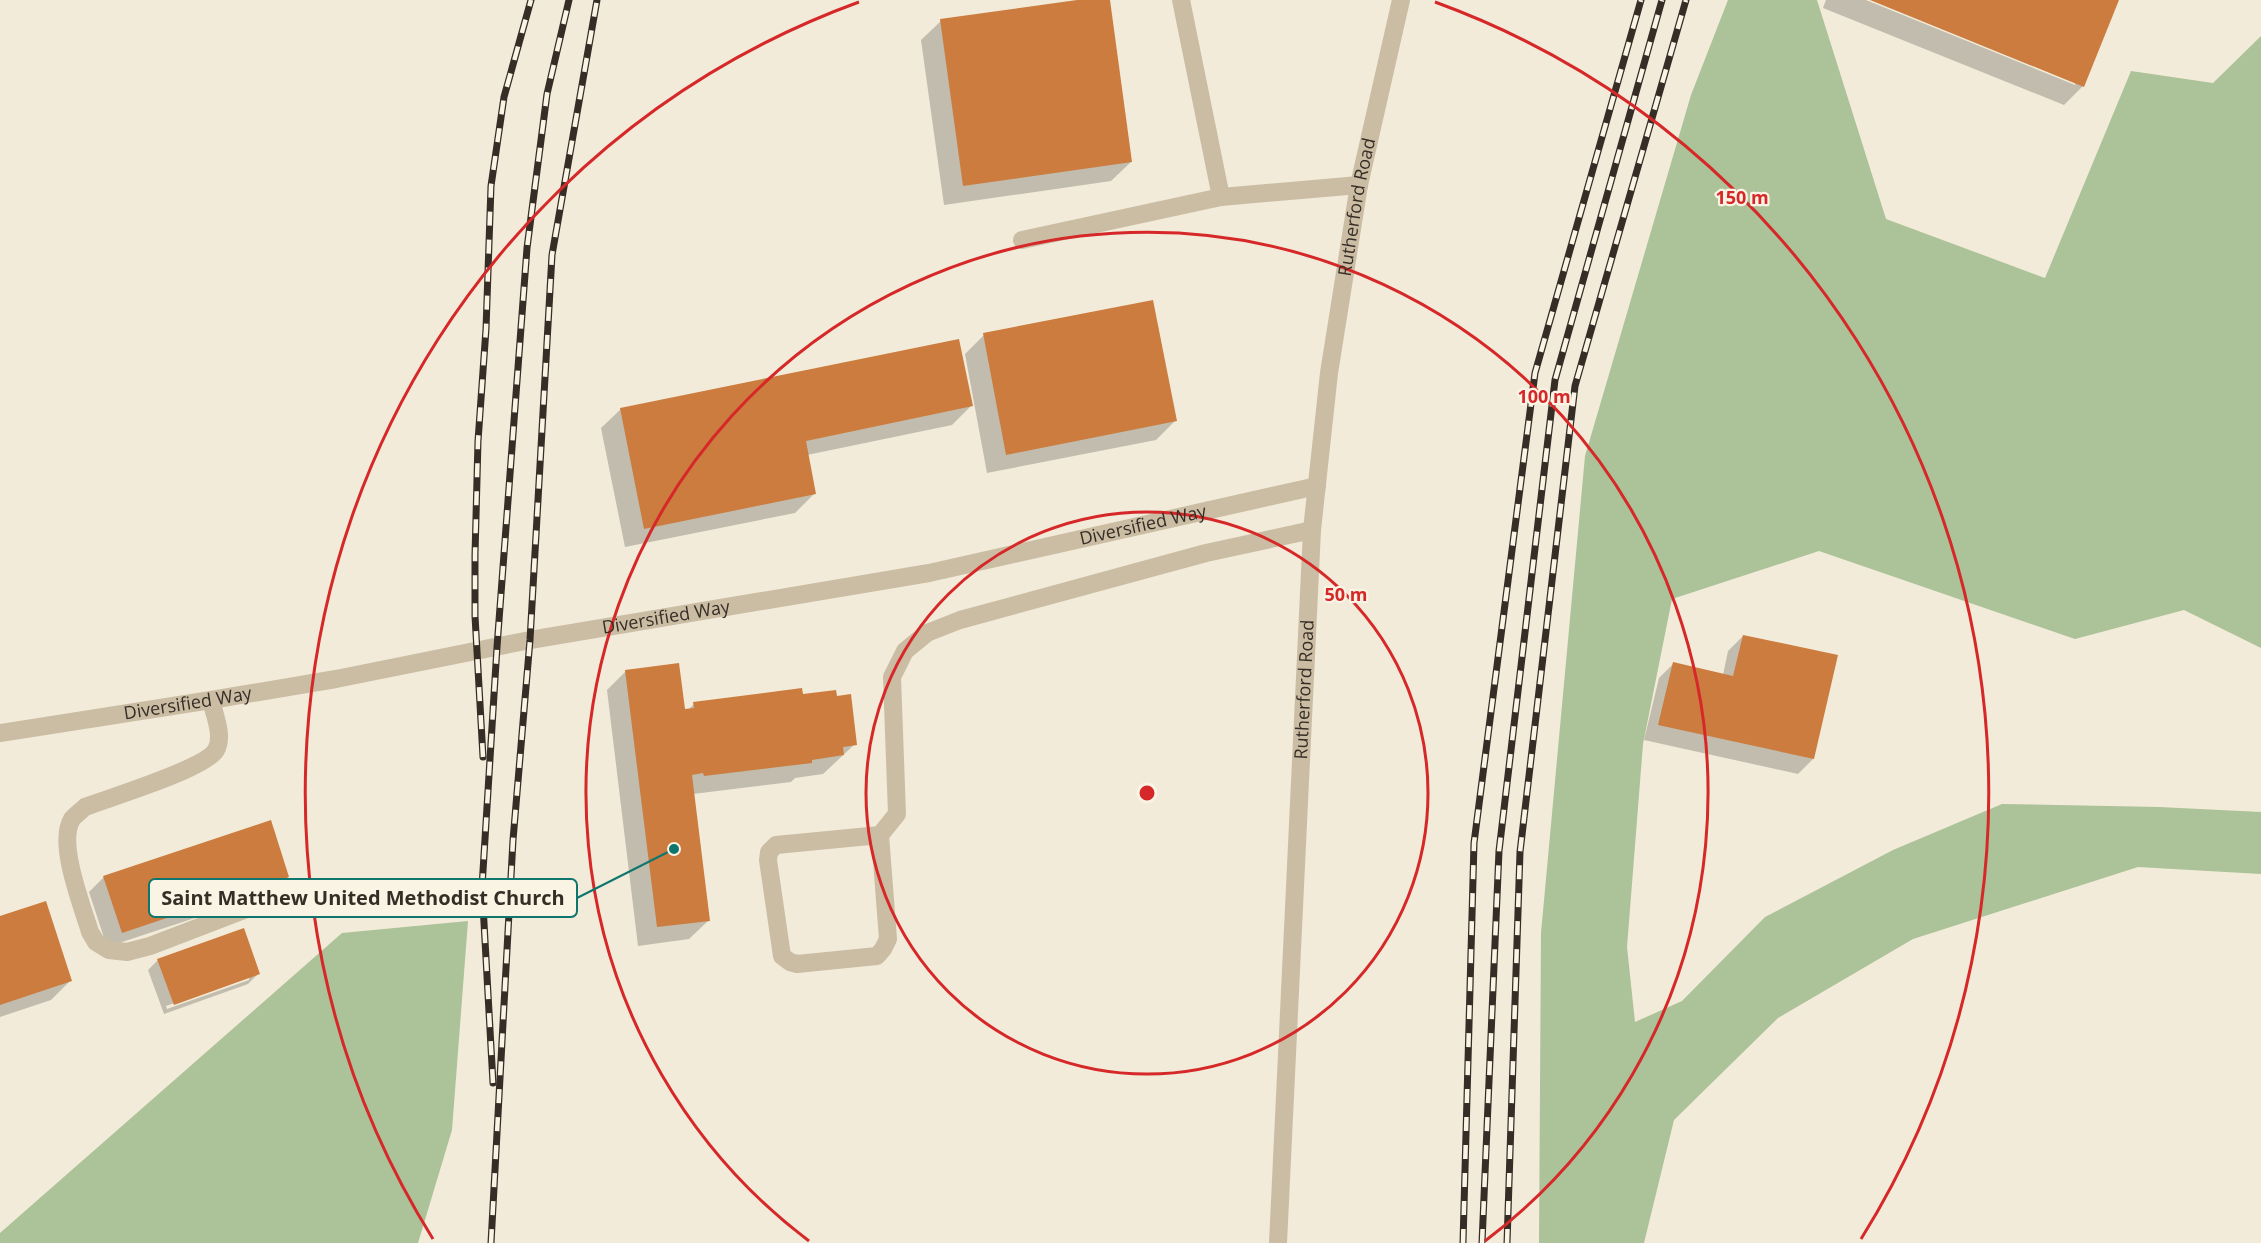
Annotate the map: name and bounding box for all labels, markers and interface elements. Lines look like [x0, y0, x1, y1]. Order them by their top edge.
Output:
street label: Rutherford Road [1332, 135, 1380, 278]
text: 150 m [1715, 185, 1769, 209]
text: 100 m [1517, 384, 1571, 408]
street label: Diversified Way [1077, 498, 1209, 550]
text: 50 m [1325, 582, 1367, 606]
street label: Diversified Way [600, 593, 732, 639]
street label: Rutherford Road [1288, 619, 1319, 760]
street label: Diversified Way [122, 680, 254, 724]
centre of rings [1137, 783, 1157, 803]
callout: Saint Matthew United Methodist Church [149, 879, 577, 917]
text: Saint Matthew United Methodist Church [161, 884, 565, 911]

